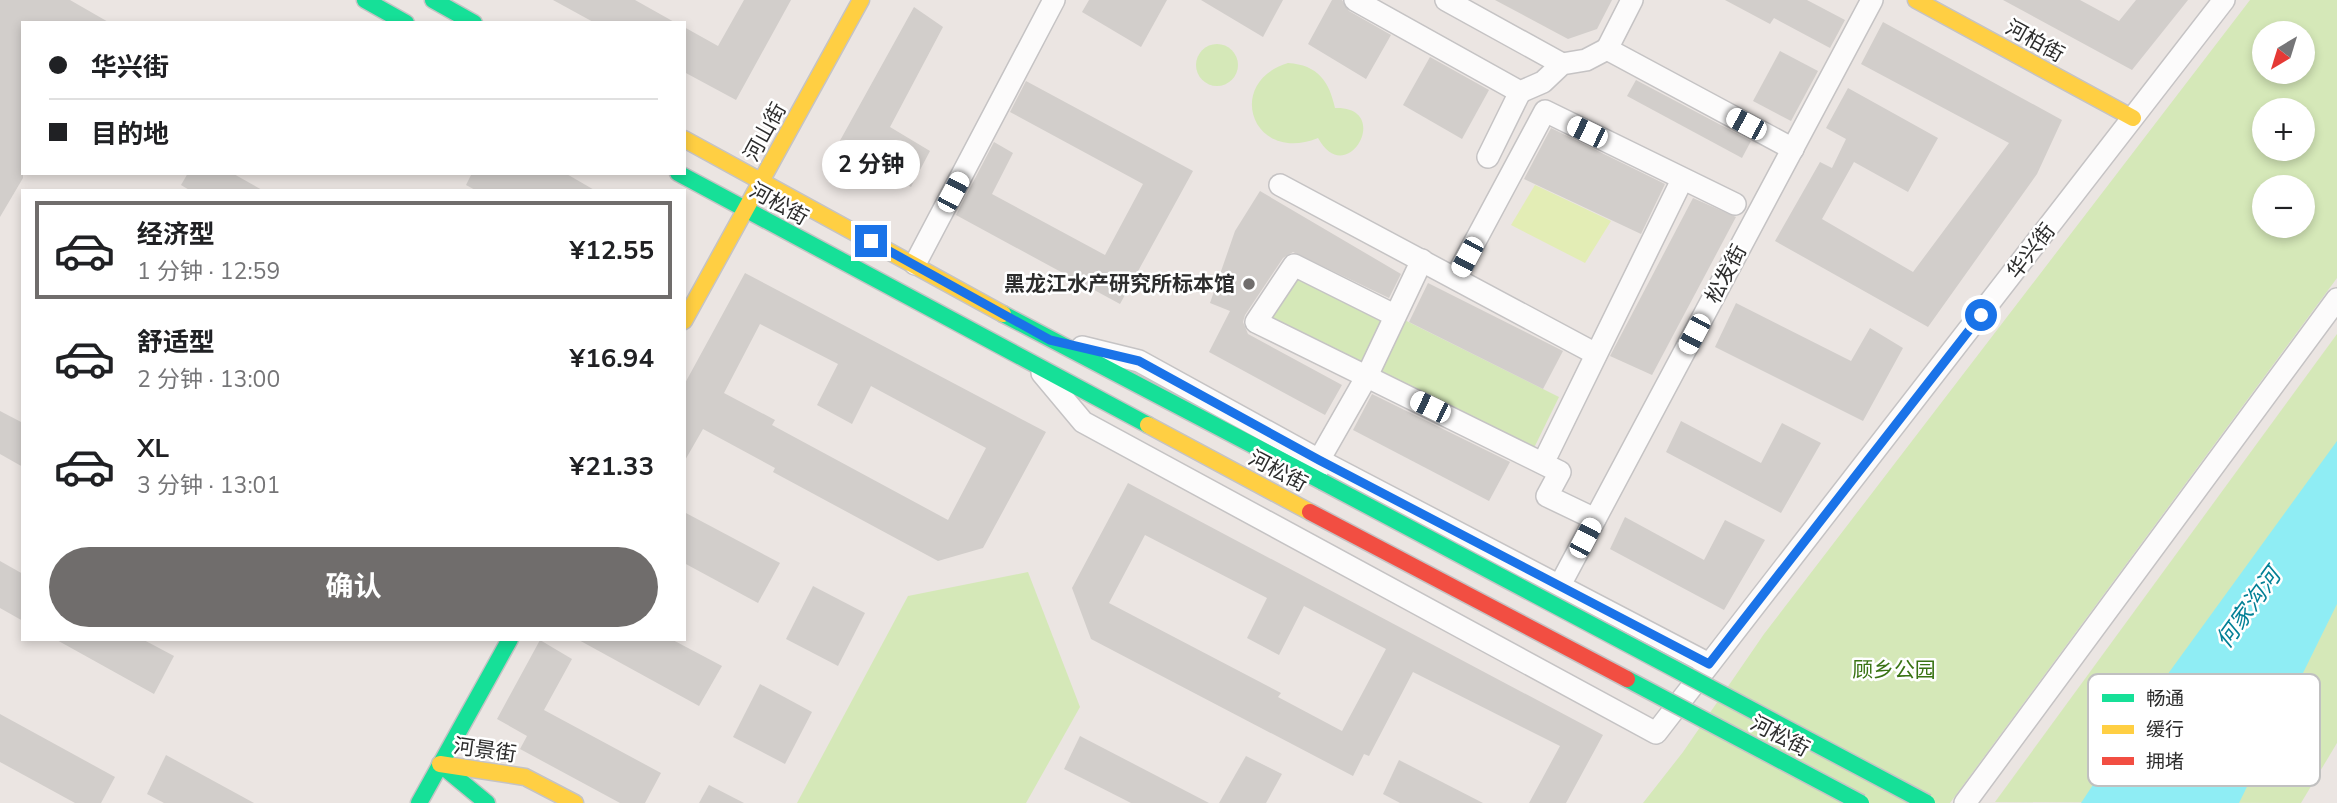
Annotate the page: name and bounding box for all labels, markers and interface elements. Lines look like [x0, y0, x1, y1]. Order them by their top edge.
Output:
street label: 河柏街 [2001, 13, 2069, 69]
north arrow [2252, 21, 2315, 84]
map controls [2252, 21, 2315, 238]
text: 华兴街 [91, 50, 169, 85]
street label: 河山街 [737, 98, 793, 166]
button: + [2252, 98, 2315, 161]
car [1723, 105, 1770, 143]
car [1564, 113, 1611, 151]
text: 目的地 [91, 117, 169, 152]
callout: 2 分钟 [822, 140, 920, 188]
text: 2 分钟 [838, 149, 904, 180]
car [934, 169, 973, 215]
button: − [2252, 175, 2315, 238]
street label: 河松街 [745, 176, 813, 232]
text: 经济型 [137, 217, 215, 252]
street label: 华兴街 [2001, 218, 2061, 284]
icon: car [53, 219, 116, 282]
route end [855, 225, 887, 257]
text: ¥12.55 [570, 233, 654, 268]
car [1448, 234, 1487, 280]
street label: 松发街 [1699, 240, 1753, 308]
text: 1 分钟 · 12:59 [137, 256, 280, 287]
place label: 黑龙江水产研究所标本馆 [1004, 270, 1235, 298]
marker: 黑龙江水产研究所标本馆 [1241, 276, 1257, 292]
route start [1965, 299, 1997, 331]
car [1675, 311, 1714, 357]
text: 舒适型 [137, 325, 215, 360]
icon: car [53, 327, 116, 390]
text: ¥16.94 [570, 341, 654, 376]
text: 2 分钟 · 13:00 [137, 364, 280, 395]
car [1407, 388, 1454, 426]
text: XL [137, 431, 169, 466]
icon: car [53, 435, 116, 498]
street label: 河松街 [1244, 444, 1312, 498]
text: ¥21.33 [570, 449, 654, 484]
text: 3 分钟 · 13:01 [137, 470, 280, 501]
car [1566, 515, 1605, 561]
button: 确认 [49, 547, 658, 627]
water label: 何家沟河 [2209, 559, 2290, 655]
park label: 顾乡公园 [1852, 656, 1936, 684]
legend [2088, 674, 2320, 786]
text: 畅通 [2146, 686, 2184, 712]
street label: 河松街 [1746, 709, 1814, 763]
text: 缓行 [2146, 717, 2184, 743]
street label: 河景街 [452, 732, 518, 768]
text: 拥堵 [2146, 749, 2184, 775]

